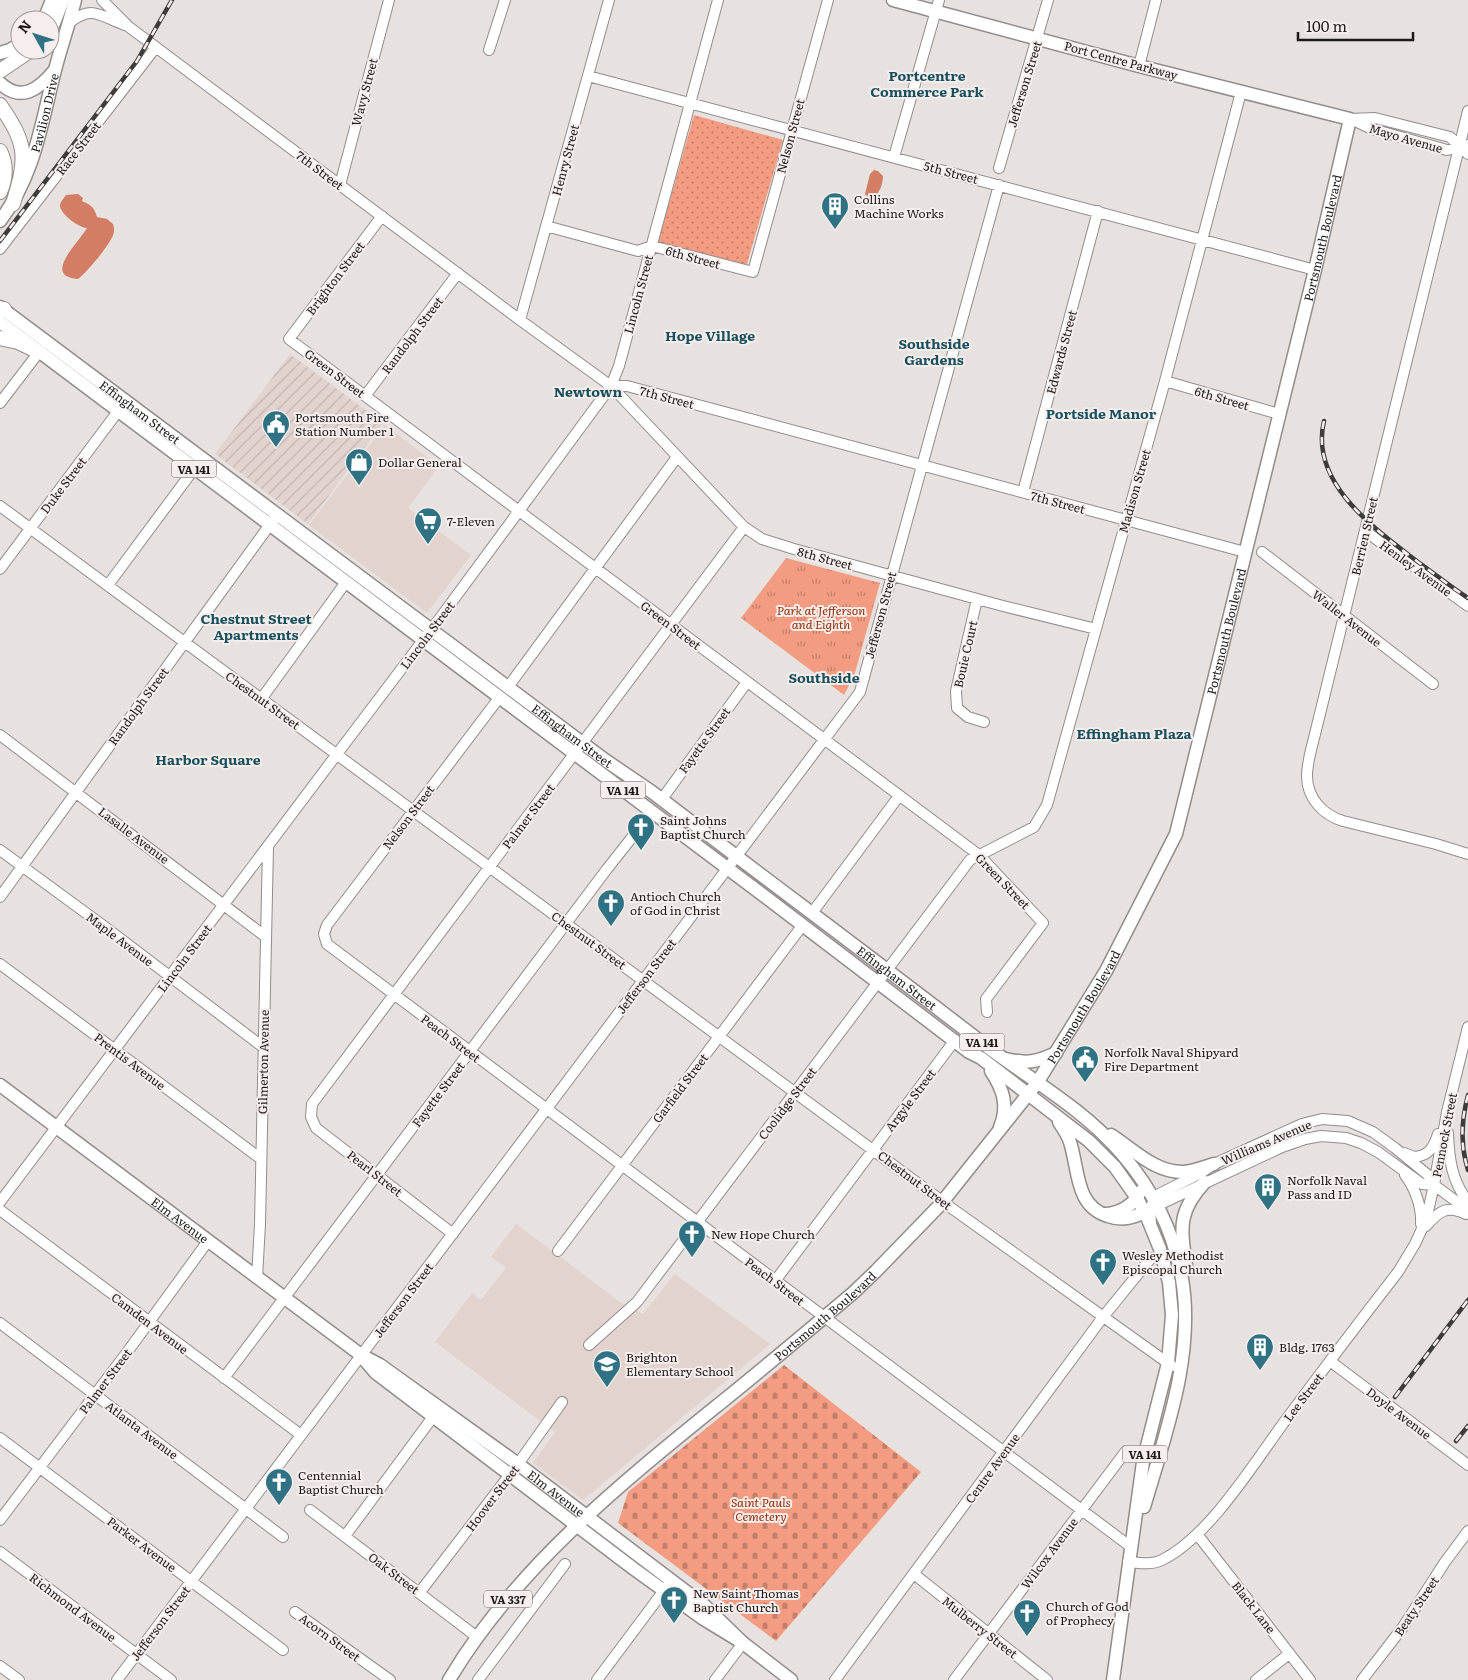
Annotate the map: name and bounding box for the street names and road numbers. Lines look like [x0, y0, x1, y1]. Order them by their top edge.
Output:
street label: Port Centre Parkway [1062, 36, 1180, 84]
street label: Jefferson Street [1002, 38, 1046, 130]
street label: Wavy Street [346, 56, 382, 128]
street label: Pavilion Drive [26, 71, 63, 155]
street label: Nelson Street [771, 97, 809, 175]
street label: Race Street [51, 117, 105, 179]
street label: Mayo Avenue [1367, 119, 1445, 157]
street label: Henry Street [547, 122, 583, 198]
street label: 7th Street [292, 146, 348, 194]
street label: 5th Street [922, 156, 980, 188]
street label: Portsmouth Boulevard [1299, 172, 1346, 303]
street label: Brighton Street [301, 237, 369, 319]
street label: 6th Street [664, 241, 723, 273]
street label: Lincoln Street [619, 252, 657, 335]
street label: Randolph Street [377, 292, 447, 377]
street label: Edwards Street [1041, 308, 1081, 396]
street label: Green Street [301, 344, 369, 402]
street label: Effingham Street [96, 376, 184, 448]
street label: 7th Street [638, 381, 696, 413]
street label: 6th Street [1193, 382, 1252, 414]
street label: Madison Street [1113, 447, 1155, 535]
street label: Duke Street [36, 453, 90, 517]
road number: VA 141 [172, 460, 216, 478]
street label: 7th Street [1029, 486, 1087, 518]
street label: Berrien Street [1346, 495, 1382, 577]
street label: Henley Avenue [1376, 536, 1456, 600]
street label: 8th Street [796, 542, 855, 574]
street label: Portsmouth Boulevard [1202, 566, 1250, 696]
street label: Jefferson Street [860, 569, 900, 661]
street label: Waller Avenue [1309, 585, 1385, 651]
street label: Green Street [637, 596, 705, 654]
street label: Lincoln Street [395, 597, 459, 673]
street label: Bouie Court [949, 618, 982, 689]
street label: Randolph Street [103, 663, 173, 749]
street label: Chestnut Street [222, 667, 304, 733]
street label: Effingham Street [528, 699, 616, 772]
street label: Fayette Street [674, 703, 734, 777]
street label: Palmer Street [497, 779, 559, 852]
street label: Nelson Street [378, 781, 438, 853]
road number: VA 141 [600, 782, 646, 798]
street label: Lasalle Avenue [95, 802, 173, 868]
street label: Green Street [972, 849, 1034, 913]
street label: Chestnut Street [548, 907, 630, 973]
street label: Maple Avenue [83, 908, 157, 970]
street label: Lincoln Street [152, 920, 216, 996]
street label: Jefferson Street [612, 935, 680, 1017]
street label: Effingham Street [853, 941, 941, 1014]
street label: Portsmouth Boulevard [1042, 946, 1125, 1067]
street label: Gilmerton Avenue [253, 1010, 273, 1114]
street label: Peach Street [417, 1010, 485, 1066]
street label: Prentis Avenue [91, 1028, 169, 1094]
road number: VA 141 [960, 1034, 1004, 1050]
street label: Garfield Street [648, 1049, 712, 1126]
street label: Fayette Street [407, 1057, 469, 1131]
street label: Coolidge Street [754, 1063, 820, 1143]
street label: Argyle Street [880, 1065, 940, 1135]
street label: Pennock Street [1427, 1091, 1461, 1179]
street label: Williams Avenue [1218, 1115, 1314, 1169]
street label: Pearl Street [343, 1146, 407, 1200]
street label: Chestnut Street [874, 1146, 956, 1214]
street label: Elm Avenue [148, 1192, 213, 1247]
street label: Peach Street [741, 1253, 809, 1309]
street label: Jefferson Street [369, 1259, 437, 1341]
street label: Portsmouth Boulevard [770, 1266, 880, 1365]
street label: Camden Avenue [108, 1288, 192, 1358]
street label: Palmer Street [74, 1344, 136, 1417]
street label: Lee Street [1279, 1369, 1327, 1425]
street label: Doyle Avenue [1363, 1383, 1435, 1443]
street label: Atlanta Avenue [102, 1397, 182, 1463]
street label: Centre Avenue [960, 1429, 1024, 1507]
road number: VA 141 [1122, 1446, 1168, 1462]
street label: Hoover Street [461, 1461, 523, 1535]
street label: Elm Avenue [524, 1465, 589, 1521]
street label: Parker Avenue [104, 1512, 180, 1576]
street label: Wilcox Avenue [1016, 1514, 1082, 1592]
street label: Oak Street [365, 1548, 423, 1598]
street label: Richmond Avenue [26, 1568, 120, 1646]
street label: Beaty Street [1389, 1572, 1443, 1640]
street label: Black Lane [1228, 1577, 1280, 1637]
street label: Jefferson Street [126, 1582, 194, 1664]
road number: VA 337 [484, 1590, 532, 1608]
street label: Mulberry Street [938, 1592, 1022, 1662]
street label: Acorn Street [296, 1609, 365, 1666]

